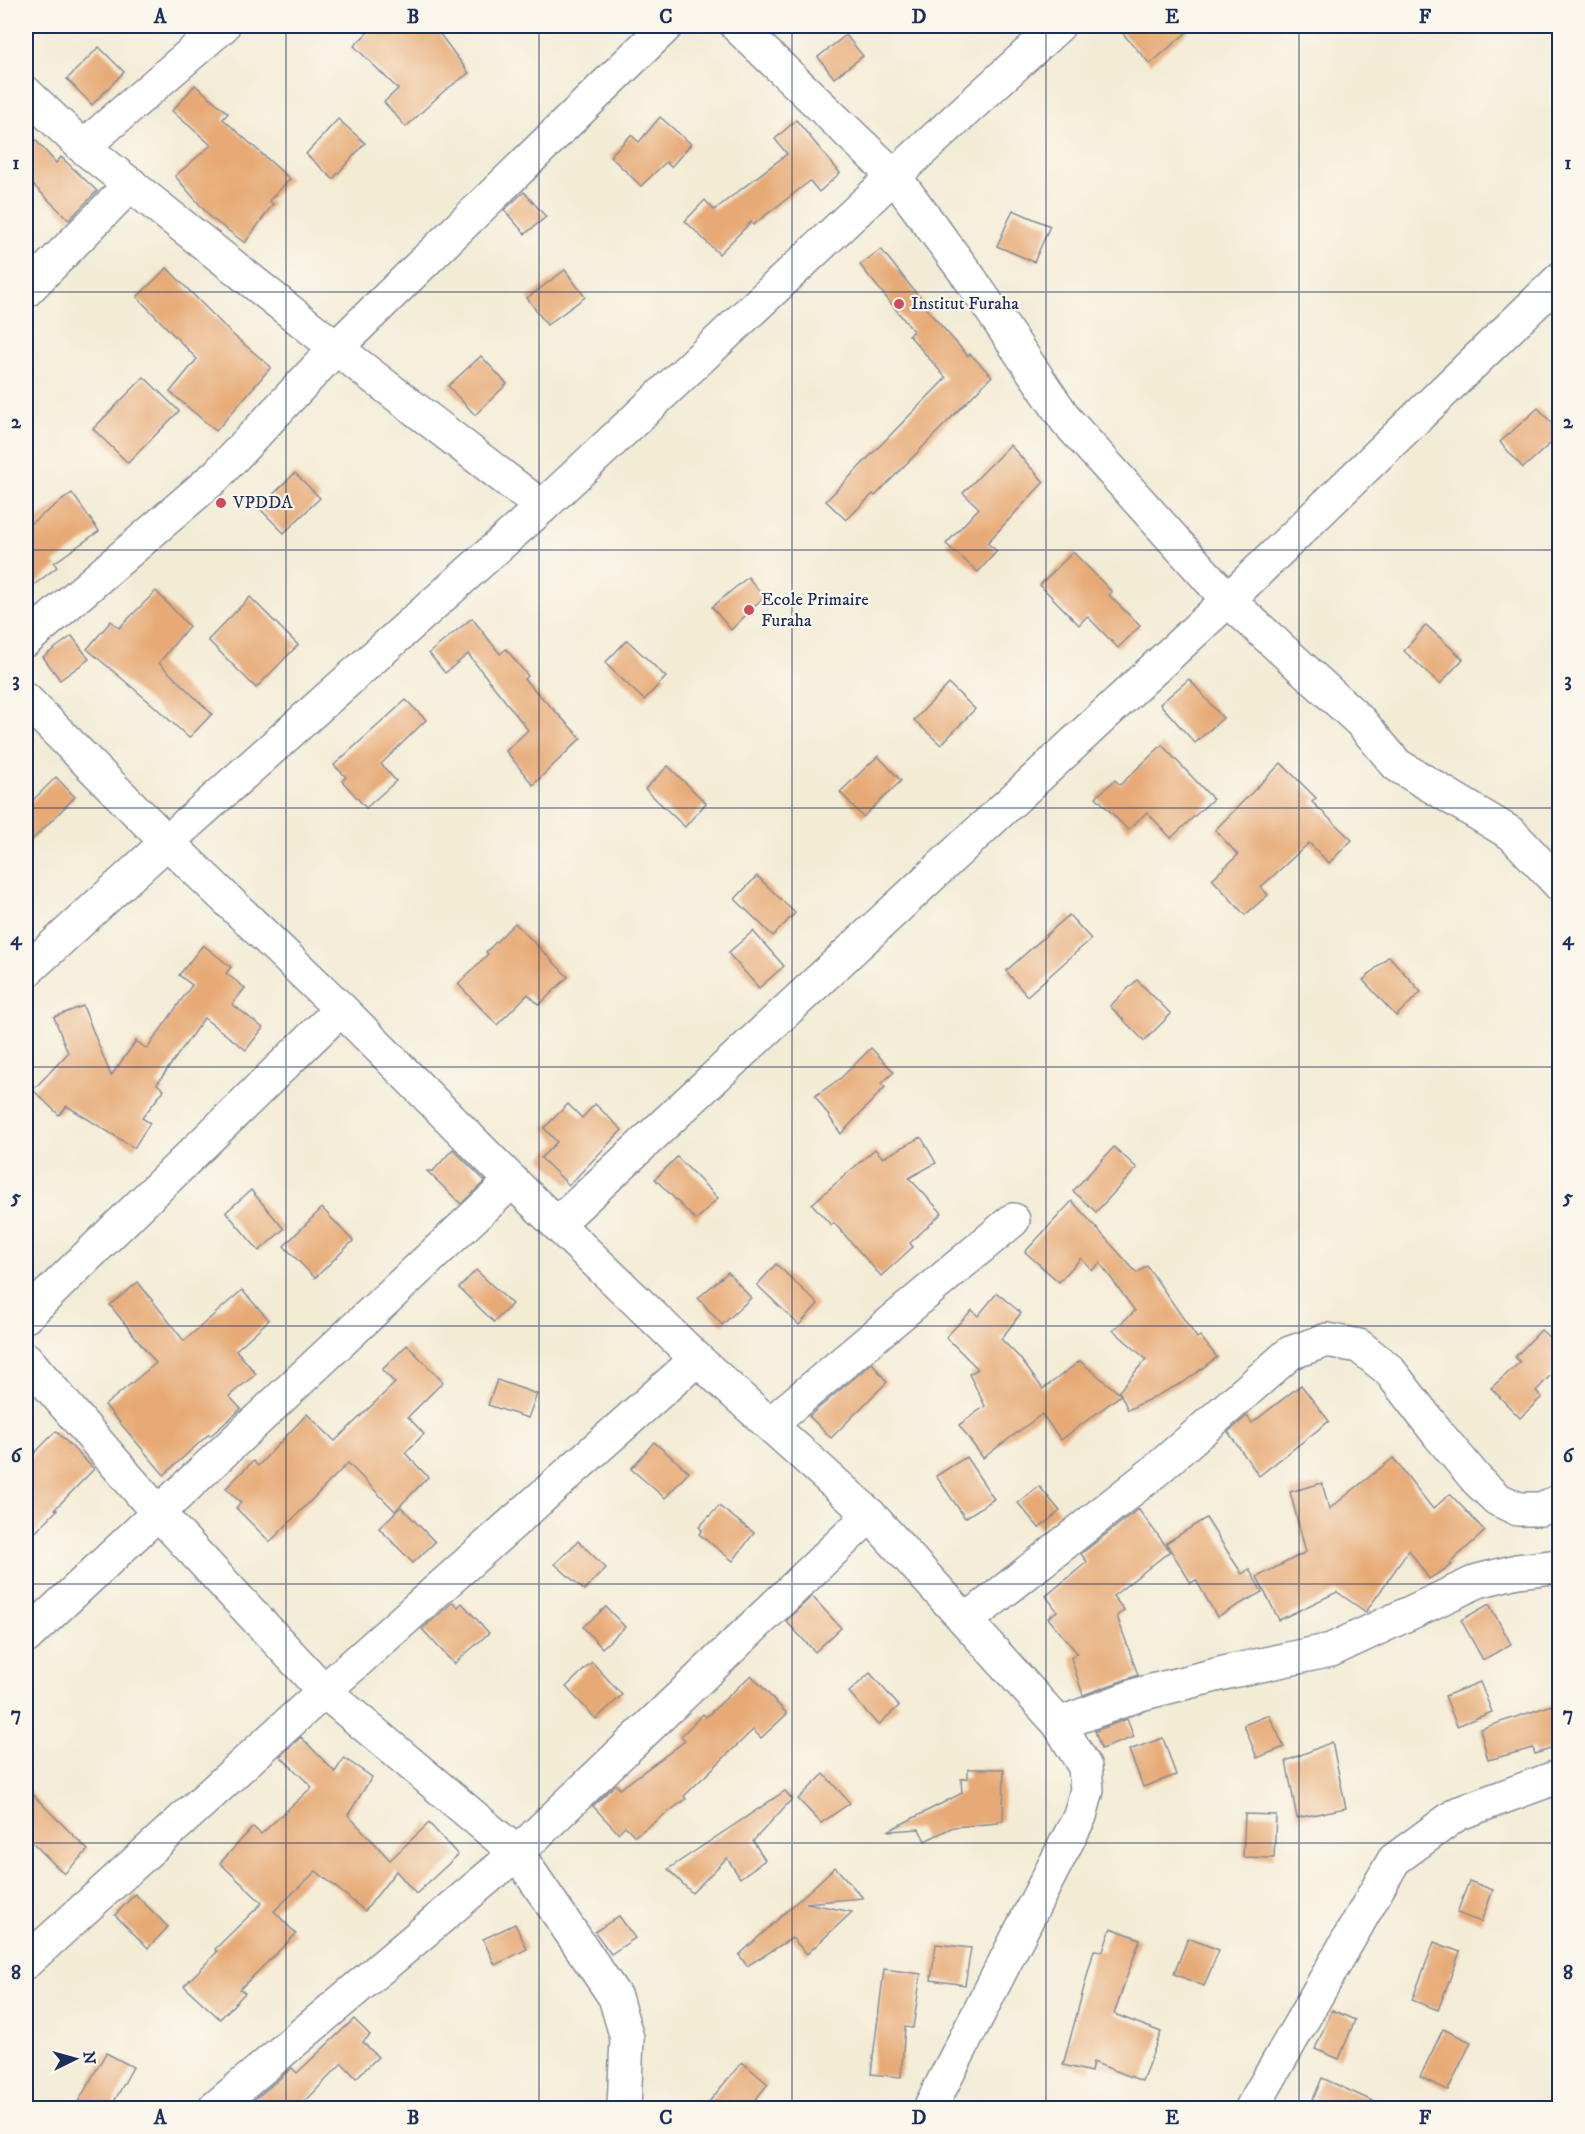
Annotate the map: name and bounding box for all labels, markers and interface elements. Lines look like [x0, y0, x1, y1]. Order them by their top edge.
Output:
text: A [153, 5, 168, 30]
text: B [407, 5, 419, 30]
text: C [659, 5, 673, 30]
text: D [912, 5, 927, 30]
text: E [1165, 5, 1179, 30]
text: F [1419, 5, 1432, 30]
text: 1 [12, 151, 20, 176]
text: 1 [1564, 151, 1572, 176]
place label: Institut Furaha [911, 293, 1019, 315]
marker: Institut Furaha [892, 297, 906, 311]
text: 2 [11, 410, 22, 435]
text: 2 [1563, 410, 1574, 435]
place label: VPDDA [232, 492, 293, 514]
marker: VPDDA [214, 496, 228, 510]
place label: Ecole Primaire Furaha [761, 589, 869, 632]
marker: Ecole Primaire Furaha [742, 603, 756, 617]
text: 3 [12, 668, 20, 693]
text: 3 [1564, 668, 1572, 693]
text: 4 [10, 927, 23, 952]
text: 4 [1562, 927, 1575, 952]
text: 5 [10, 1185, 21, 1210]
text: 5 [1562, 1185, 1573, 1210]
text: 6 [11, 1444, 23, 1469]
text: 6 [1563, 1444, 1575, 1469]
text: 7 [11, 1702, 21, 1727]
text: 7 [1563, 1702, 1573, 1727]
text: 8 [11, 1961, 21, 1986]
text: 8 [1563, 1961, 1573, 1986]
north arrow [45, 2029, 105, 2089]
text: N [78, 2050, 99, 2065]
text: A [153, 2106, 168, 2131]
text: B [407, 2106, 419, 2131]
text: C [659, 2106, 673, 2131]
text: D [912, 2106, 927, 2131]
text: E [1165, 2106, 1179, 2131]
text: F [1419, 2106, 1432, 2131]

